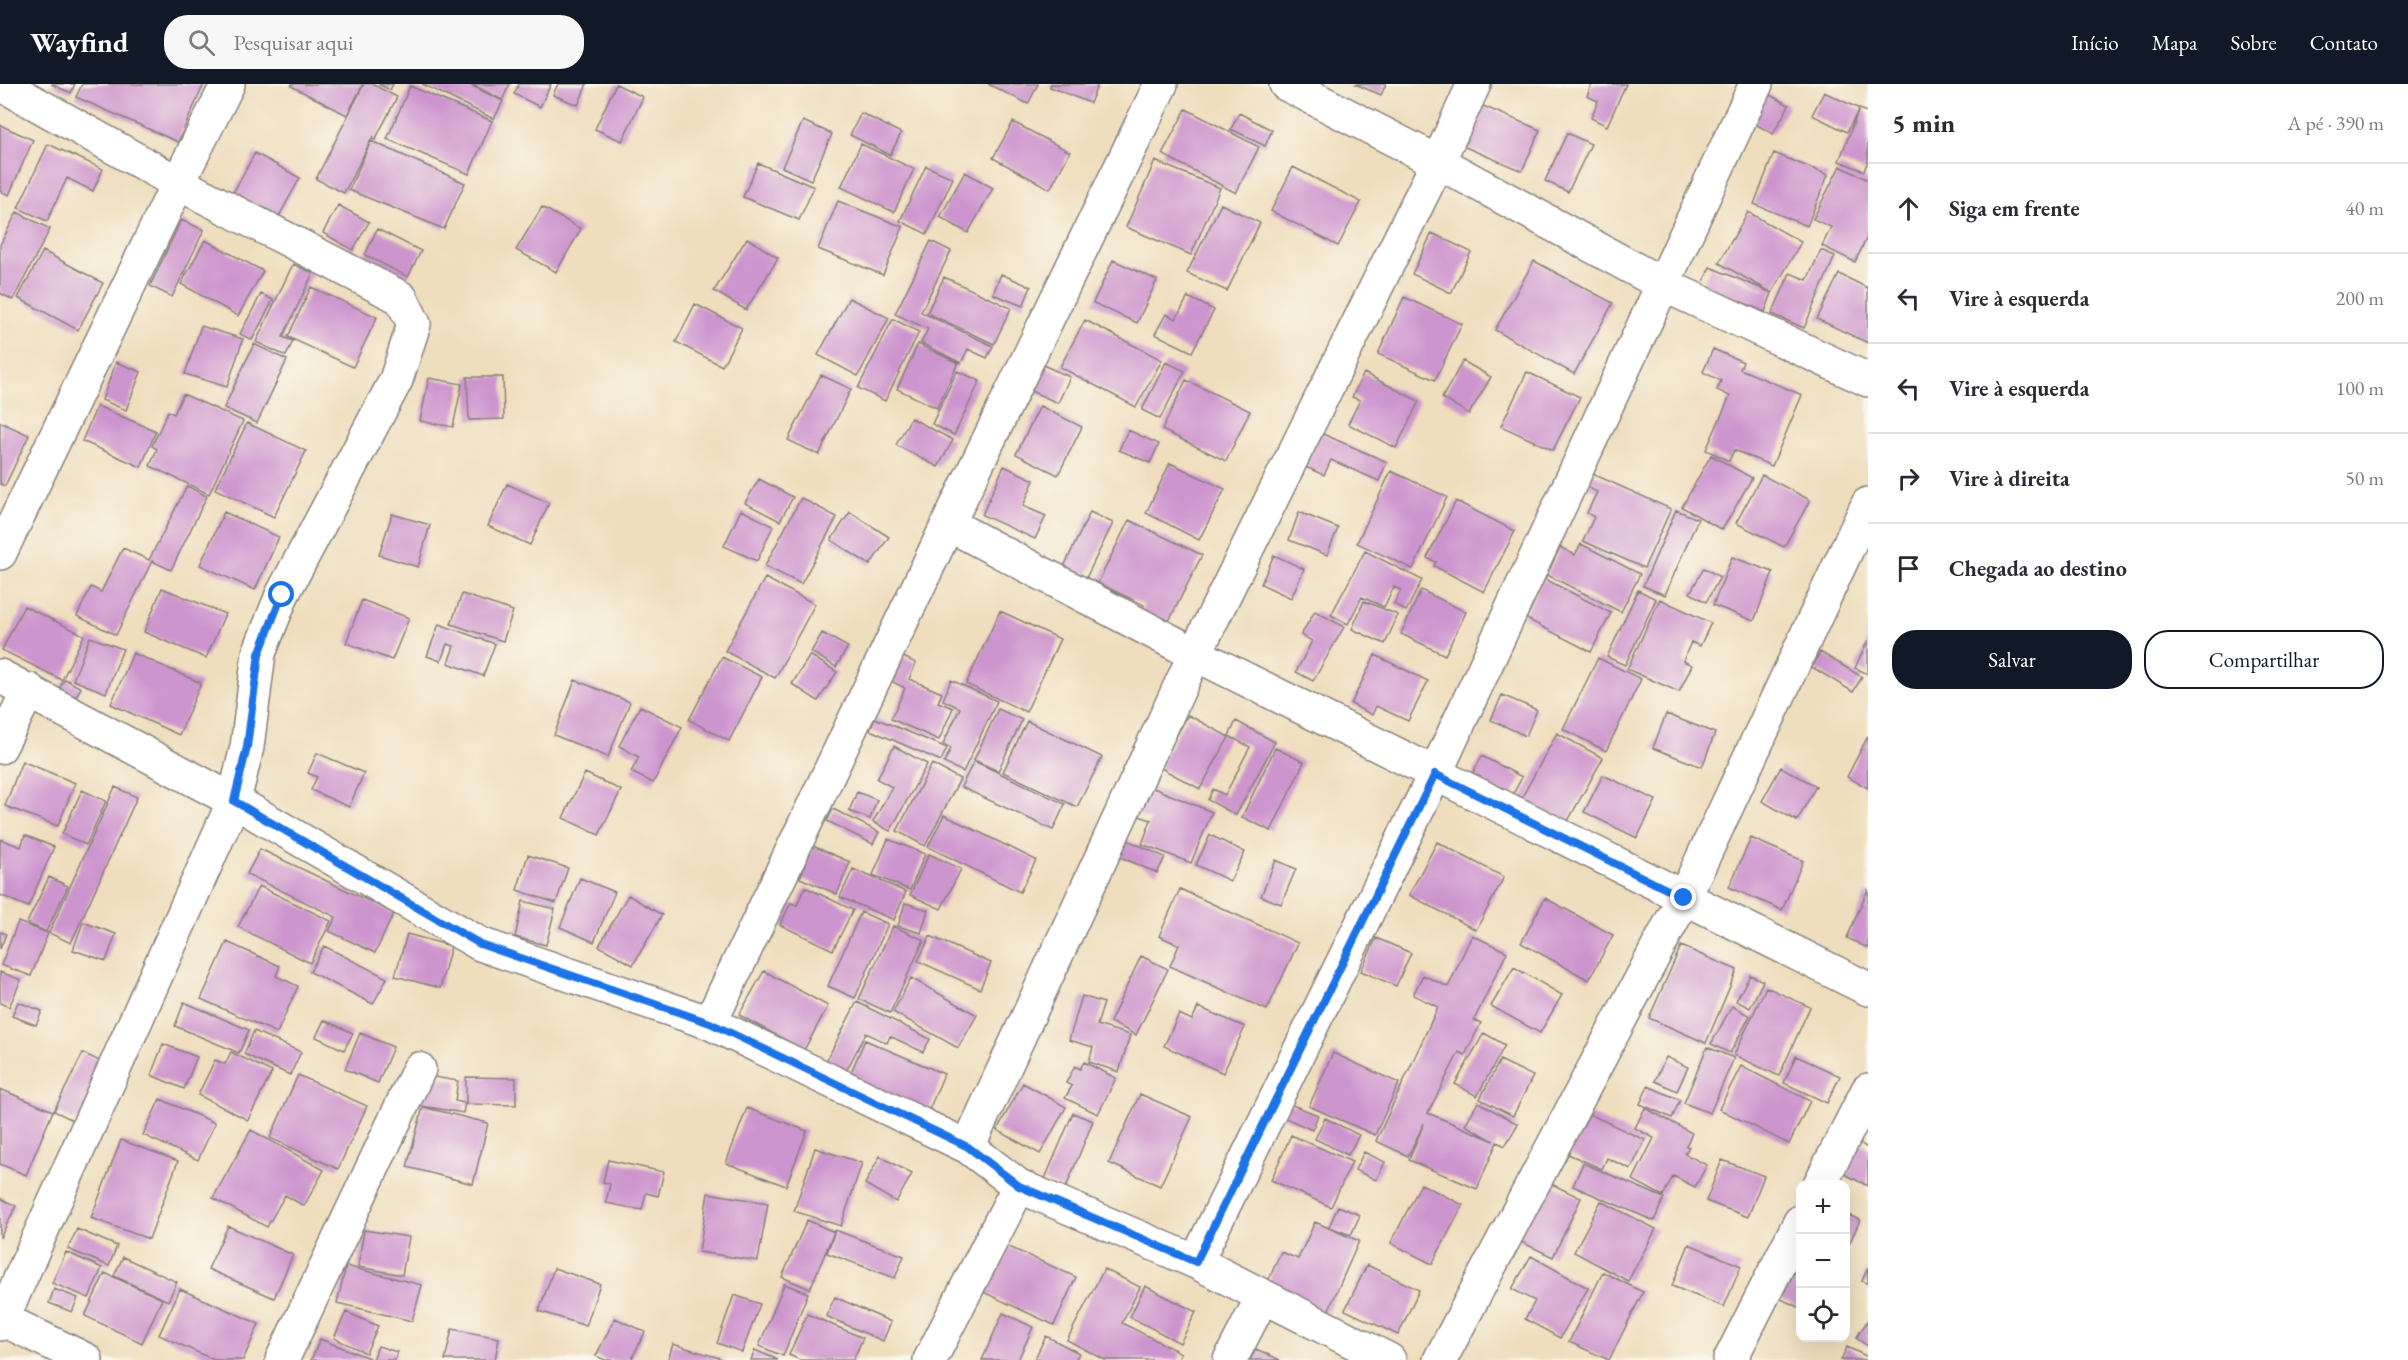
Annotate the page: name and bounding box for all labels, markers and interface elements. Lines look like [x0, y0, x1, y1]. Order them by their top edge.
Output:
search box [164, 15, 584, 69]
text: Wayfind [30, 24, 128, 60]
icon: search [185, 26, 218, 59]
text: Pesquisar aqui [233, 28, 353, 57]
text: Início [2071, 29, 2119, 56]
text: Mapa [2152, 29, 2197, 56]
text: Sobre [2230, 29, 2277, 56]
text: Contato [2310, 29, 2378, 56]
text: 5 min [1892, 106, 1955, 140]
text: A pé · 390 m [2288, 110, 2384, 136]
icon: ahead [1892, 192, 1925, 225]
text: Siga em frente [1949, 194, 2080, 223]
text: 40 m [2345, 195, 2384, 221]
icon: left [1892, 282, 1925, 315]
text: Vire à esquerda [1949, 284, 2089, 313]
text: 200 m [2336, 285, 2384, 311]
icon: left [1892, 372, 1925, 405]
text: Vire à esquerda [1949, 374, 2089, 403]
text: 100 m [2336, 375, 2384, 401]
icon: right [1892, 462, 1925, 495]
text: Vire à direita [1949, 464, 2070, 493]
text: 50 m [2345, 465, 2384, 491]
icon: arrive [1892, 552, 1925, 585]
text: Chegada ao destino [1949, 554, 2127, 583]
route start [268, 581, 294, 607]
button: Salvar [1892, 630, 2132, 689]
button: Compartilhar [2144, 630, 2384, 689]
route end [1670, 884, 1696, 910]
map controls [1796, 1180, 1850, 1342]
button: + [1796, 1180, 1850, 1234]
button: − [1796, 1234, 1850, 1288]
button: locate [1796, 1288, 1850, 1342]

